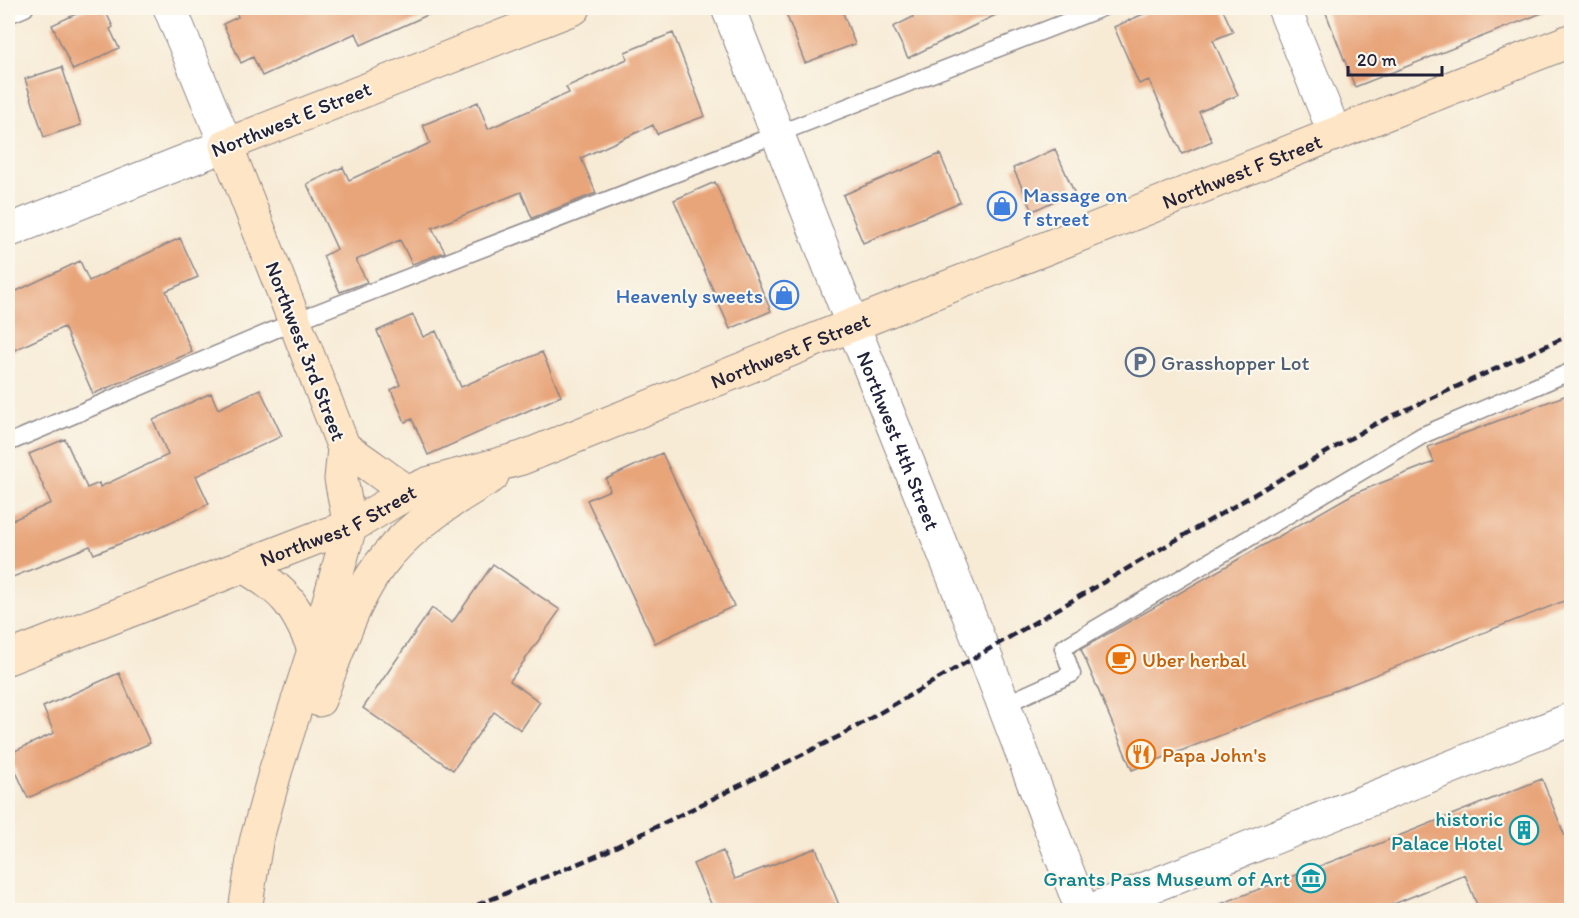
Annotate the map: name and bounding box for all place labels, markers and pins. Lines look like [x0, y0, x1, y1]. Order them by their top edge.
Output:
place label: Massage on f street [1023, 182, 1128, 231]
shop icon: Massage on f street [986, 190, 1018, 222]
shop icon: Heavenly sweets [768, 279, 800, 311]
place label: Heavenly sweets [616, 283, 763, 308]
parking icon: Grasshopper Lot [1124, 346, 1156, 378]
place label: Grasshopper Lot [1161, 350, 1310, 375]
cafe icon: Uber herbal [1105, 643, 1137, 675]
place label: Uber herbal [1142, 647, 1247, 672]
restaurant icon: Papa John's [1125, 738, 1157, 770]
place label: Papa John's [1162, 742, 1267, 767]
place label: historic Palace Hotel [1391, 806, 1503, 855]
building icon: historic Palace Hotel [1508, 814, 1540, 846]
museum icon: Grants Pass Museum of Art [1295, 862, 1327, 894]
place label: Grants Pass Museum of Art [1043, 866, 1290, 891]

